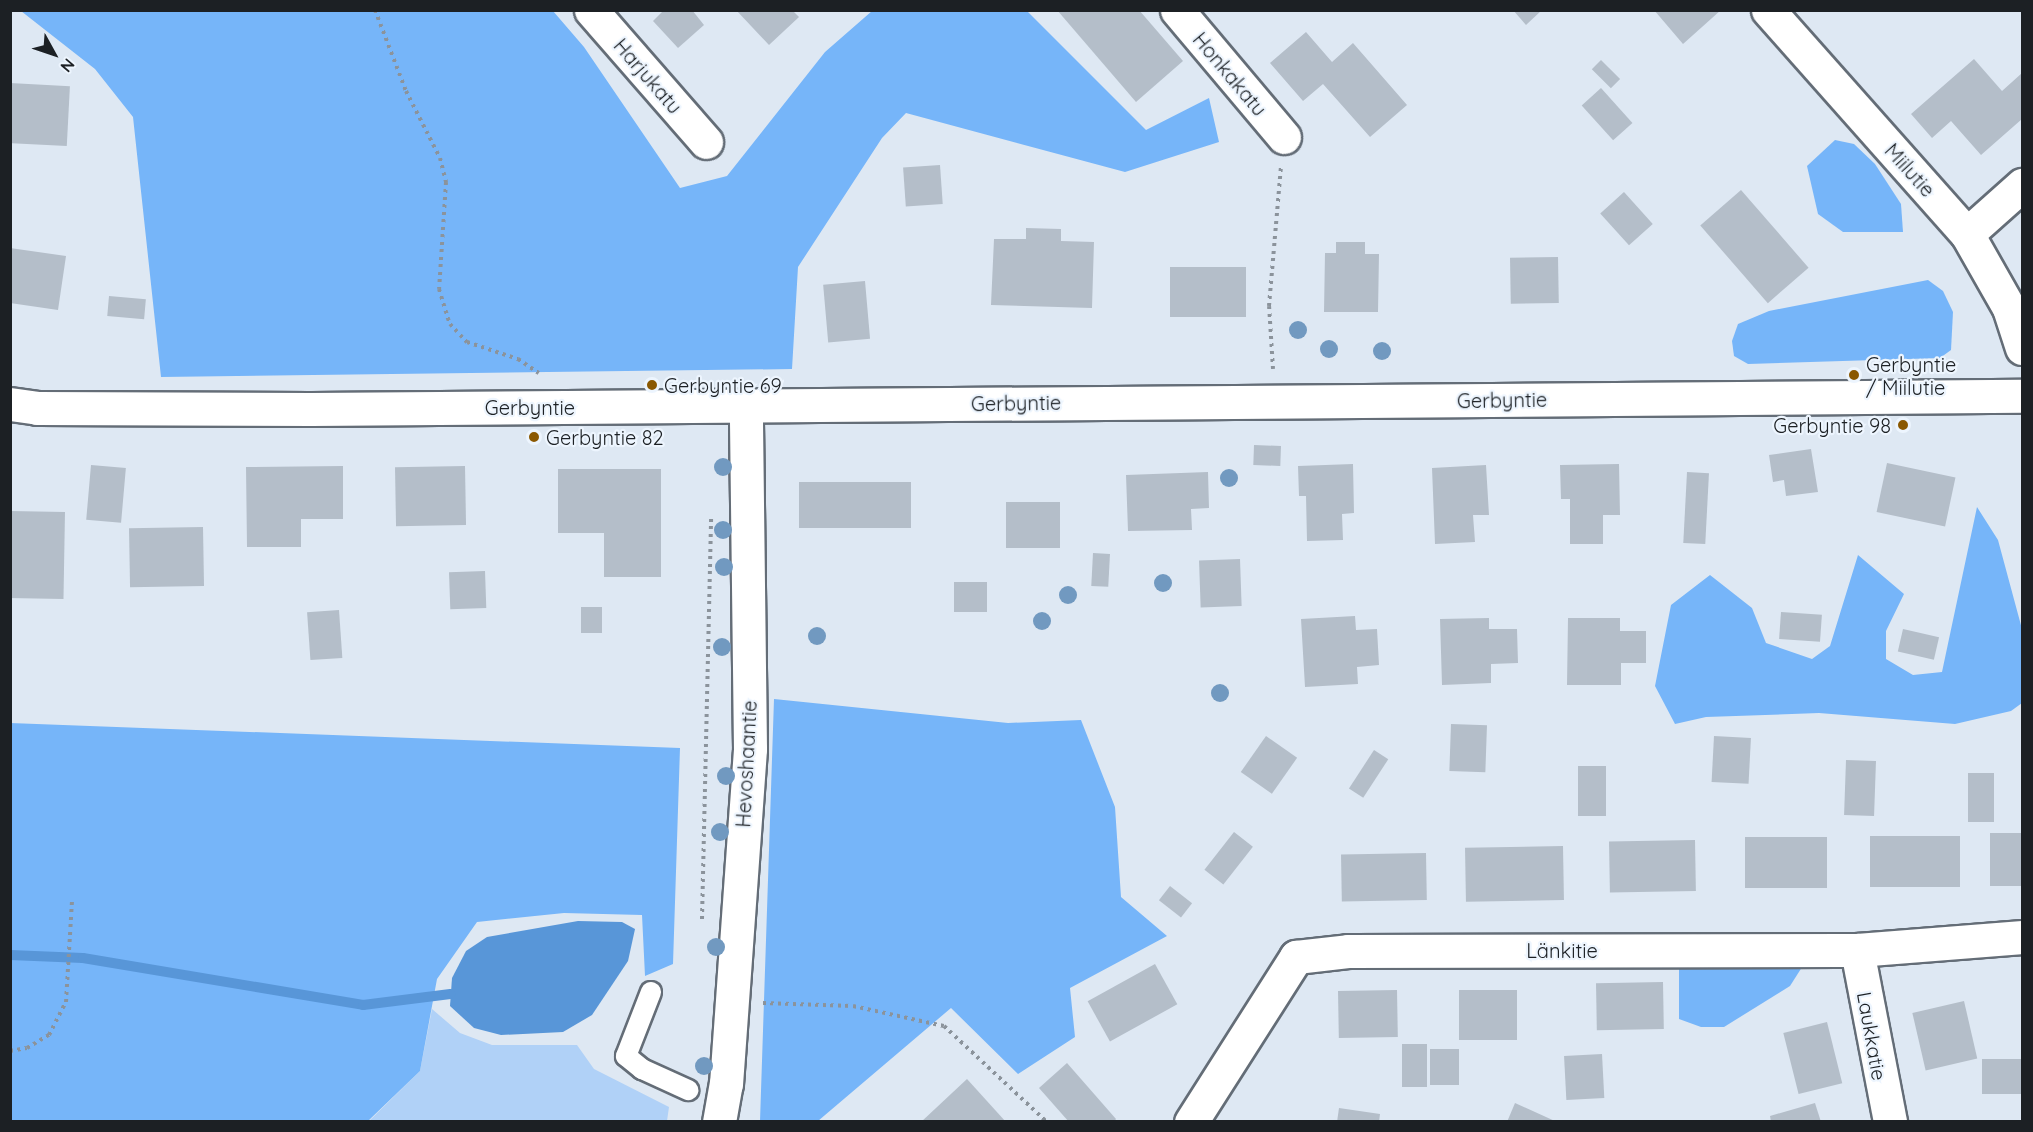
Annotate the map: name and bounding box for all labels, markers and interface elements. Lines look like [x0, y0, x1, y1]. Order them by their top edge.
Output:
north arrow [24, 24, 84, 84]
street label: Honkakatu [1188, 27, 1272, 121]
street label: Harjukatu [609, 34, 687, 118]
text: N [56, 55, 79, 76]
street label: Miilutie [1880, 138, 1940, 202]
place label: Gerbyntie / Miilutie [1866, 352, 1956, 399]
marker: Gerbyntie / Miilutie [1847, 368, 1861, 382]
place label: Gerbyntie 69 [664, 373, 782, 397]
marker: Gerbyntie 69 [645, 378, 659, 392]
street label: Gerbyntie [1457, 387, 1547, 413]
street label: Gerbyntie [971, 390, 1061, 416]
street label: Gerbyntie [485, 395, 575, 419]
place label: Gerbyntie 98 [1773, 413, 1891, 437]
marker: Gerbyntie 98 [1896, 418, 1910, 432]
place label: Gerbyntie 82 [546, 425, 664, 449]
marker: Gerbyntie 82 [527, 430, 541, 444]
street label: Hevoshaantie [731, 700, 761, 828]
street label: Länkitie [1526, 938, 1598, 962]
street label: Laukkatie [1852, 990, 1892, 1082]

